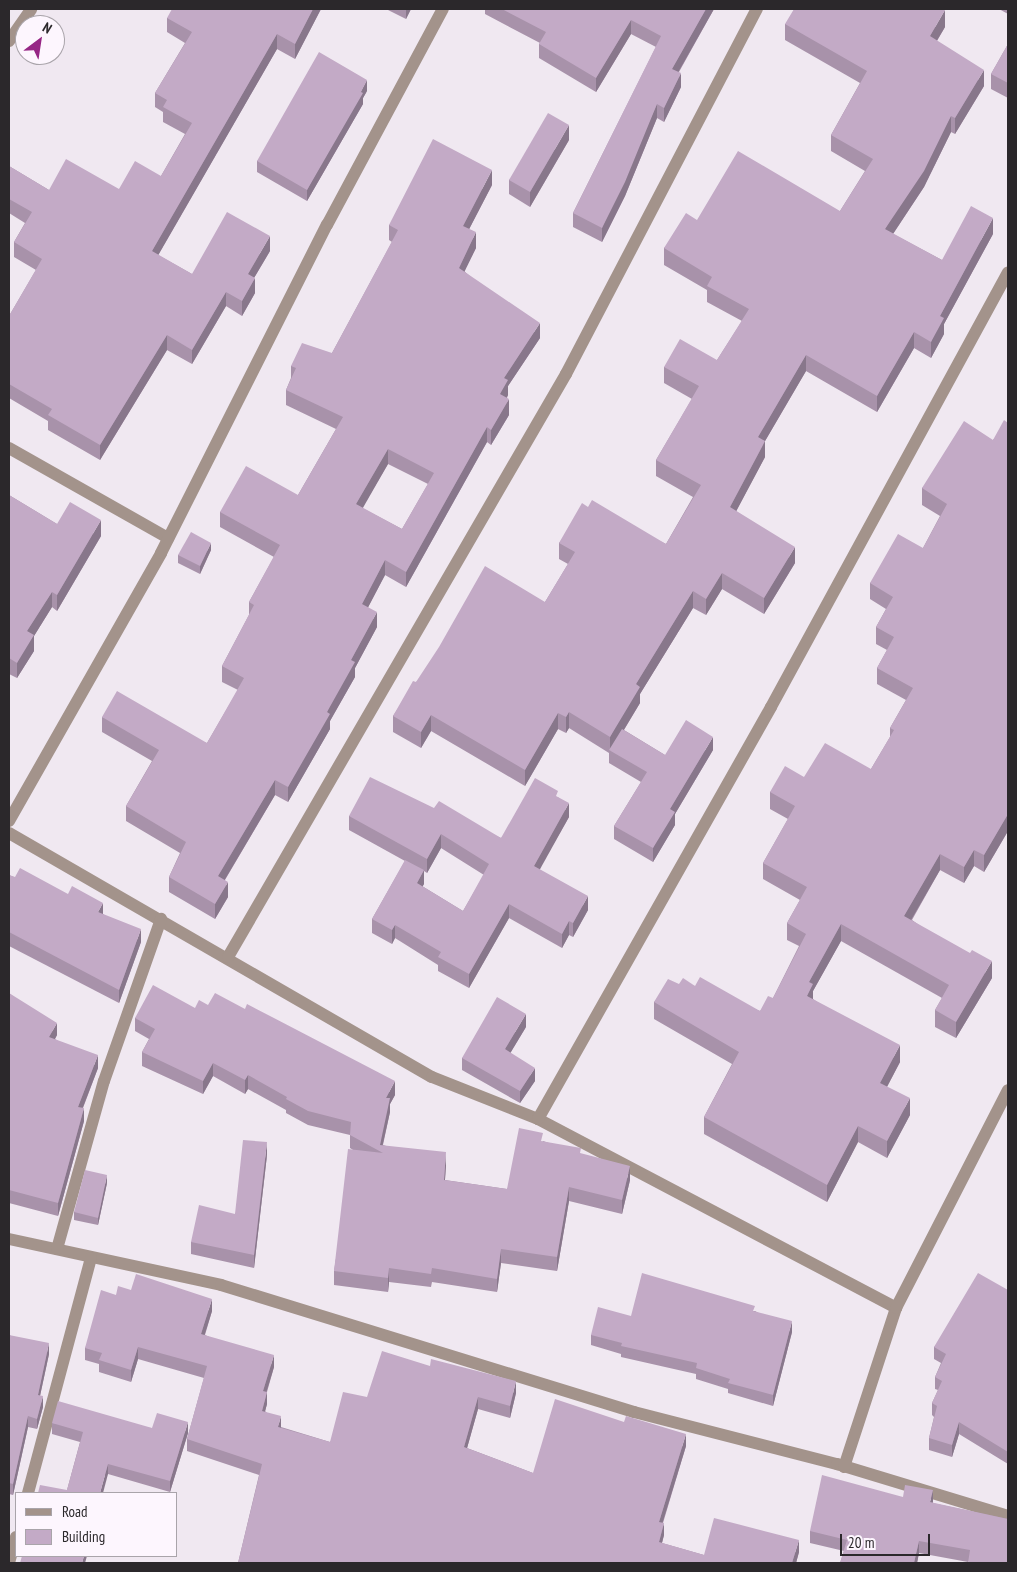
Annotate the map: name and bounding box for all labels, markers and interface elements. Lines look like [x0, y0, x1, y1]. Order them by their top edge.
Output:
north arrow [15, 15, 65, 65]
text: N [39, 18, 55, 38]
legend [15, 1492, 178, 1557]
text: Road [62, 1502, 88, 1521]
scale bar [842, 1524, 932, 1556]
text: Building [62, 1527, 105, 1546]
text: 20 m [848, 1533, 874, 1552]

